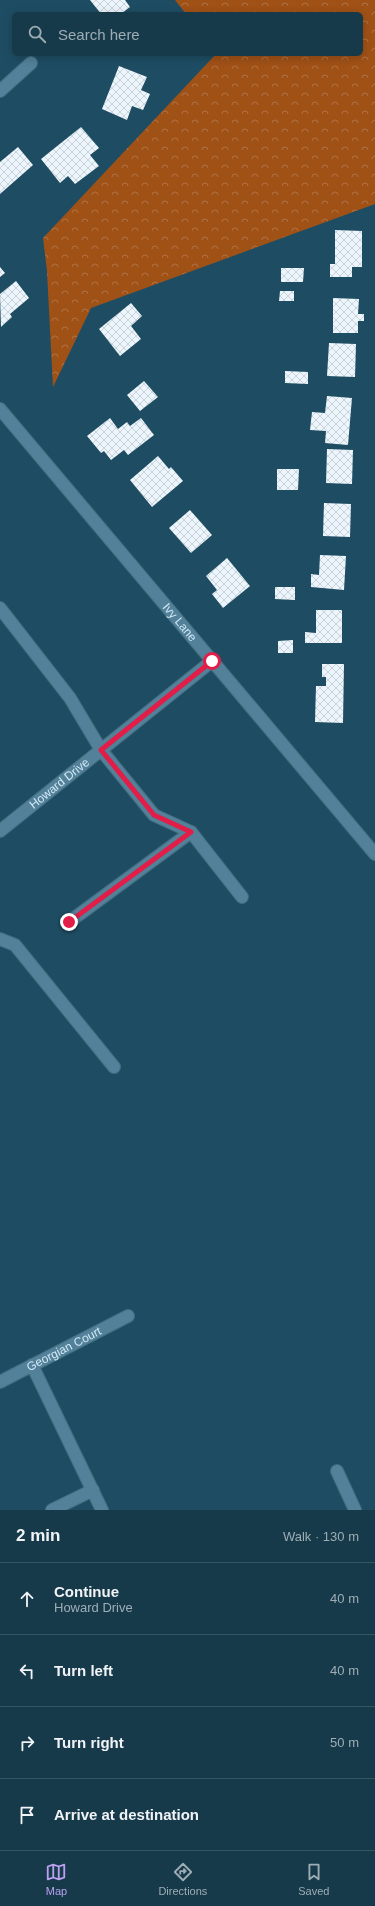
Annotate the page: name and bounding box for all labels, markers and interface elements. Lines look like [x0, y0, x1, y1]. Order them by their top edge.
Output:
search box [12, 12, 363, 56]
icon: search [26, 23, 48, 45]
text: Search here [58, 26, 140, 43]
street label: Ivy Lane [160, 600, 200, 644]
route start [203, 652, 221, 670]
street label: Howard Drive [27, 755, 92, 812]
route end [60, 913, 78, 931]
street label: Georgian Court [24, 1324, 104, 1374]
text: 2 min [16, 1526, 60, 1545]
text: Walk · 130 m [283, 1529, 359, 1544]
text: Continue [54, 1583, 119, 1600]
icon: ahead [16, 1588, 38, 1610]
text: 40 m [330, 1591, 359, 1606]
text: Howard Drive [54, 1600, 133, 1615]
icon: left [16, 1660, 38, 1682]
text: Turn left [54, 1662, 113, 1679]
text: 40 m [330, 1663, 359, 1678]
icon: right [16, 1732, 38, 1754]
text: Turn right [54, 1734, 124, 1751]
text: 50 m [330, 1735, 359, 1750]
icon: arrive [16, 1804, 38, 1826]
text: Arrive at destination [54, 1806, 199, 1823]
tab: Map [45, 1861, 67, 1897]
tab: Directions [158, 1861, 207, 1897]
tab: Saved [298, 1861, 329, 1897]

